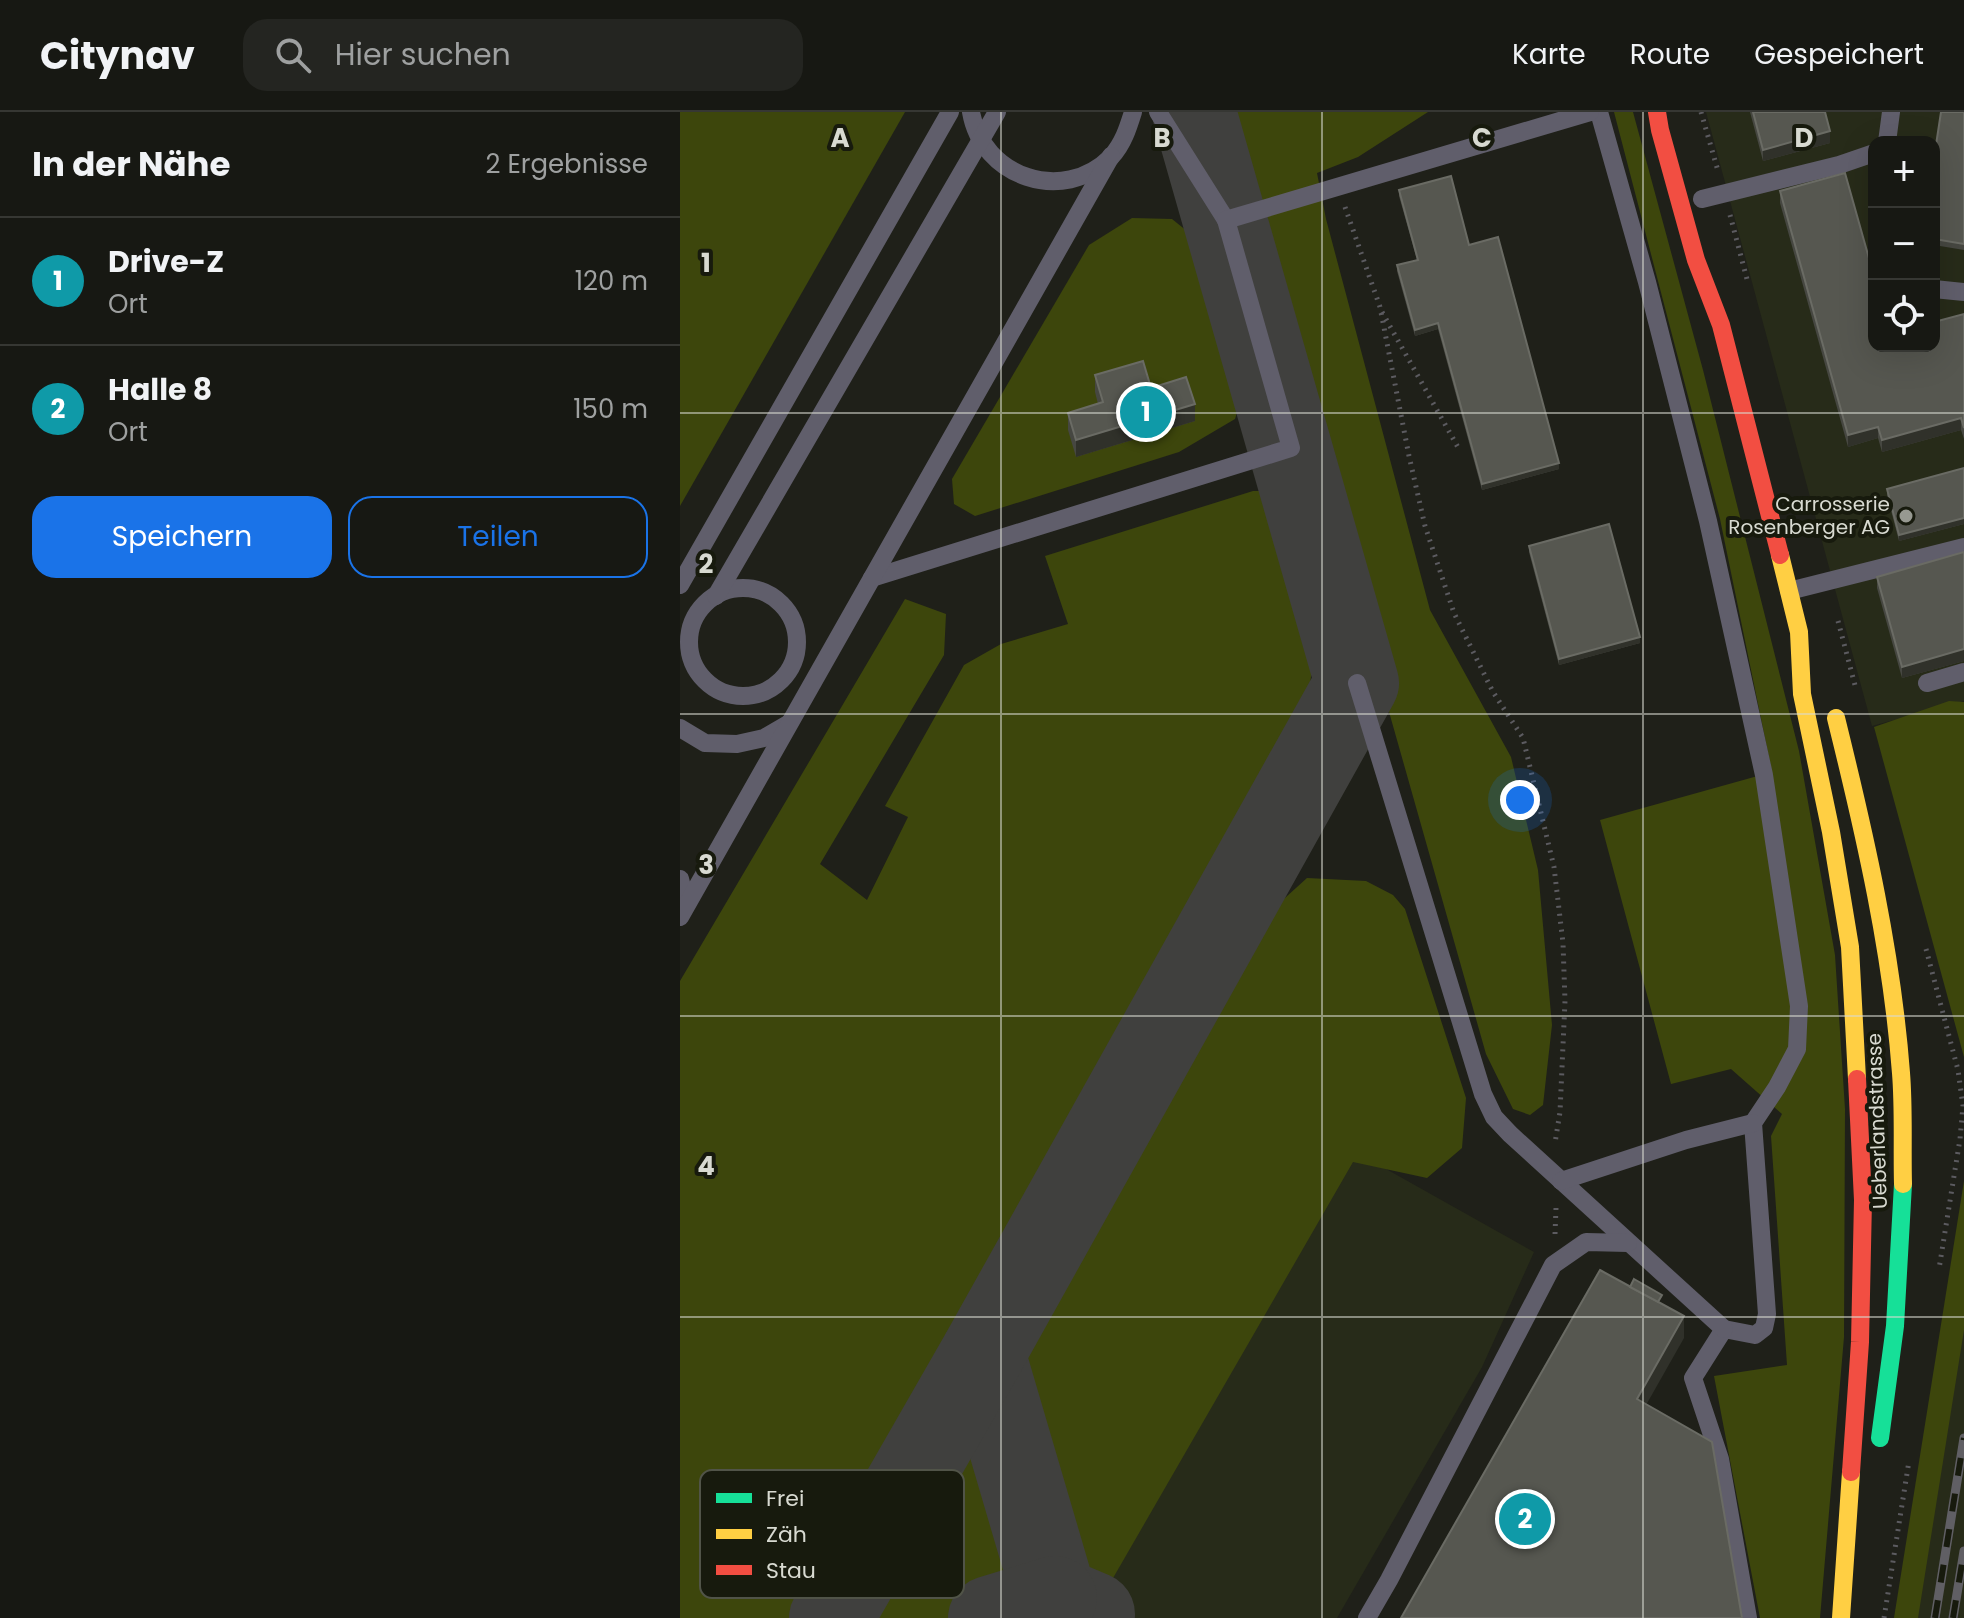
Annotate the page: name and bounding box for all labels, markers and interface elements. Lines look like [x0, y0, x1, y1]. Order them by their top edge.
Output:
search box [243, 19, 803, 91]
text: Citynav [40, 29, 195, 82]
icon: search [271, 33, 315, 77]
text: Hier suchen [335, 33, 511, 76]
text: Karte [1512, 35, 1586, 74]
text: Route [1630, 35, 1710, 74]
text: Gespeichert [1754, 35, 1924, 74]
text: A [830, 120, 850, 156]
text: B [1153, 120, 1171, 156]
text: C [1472, 120, 1492, 156]
text: D [1795, 120, 1814, 156]
map controls [1868, 136, 1940, 352]
button: + [1868, 136, 1940, 208]
text: In der Nähe [32, 140, 230, 188]
text: 2 Ergebnisse [485, 146, 648, 182]
button: − [1868, 208, 1940, 280]
text: Drive-Z [108, 240, 224, 283]
text: 1 [701, 245, 711, 281]
text: 1 [53, 263, 63, 299]
text: 120 m [575, 263, 648, 299]
button: locate [1868, 280, 1940, 352]
text: Ort [108, 286, 148, 322]
text: Halle 8 [108, 368, 212, 411]
pin: 1 [1120, 382, 1172, 442]
text: 2 [51, 391, 65, 427]
text: 150 m [573, 391, 648, 427]
text: Ort [108, 414, 148, 450]
place label: Carrosserie Rosenberger AG [1728, 490, 1890, 541]
button: Speichern [32, 496, 332, 578]
button: Teilen [348, 496, 648, 578]
marker: Carrosserie Rosenberger AG [1897, 507, 1915, 525]
text: 2 [699, 546, 714, 582]
your location [1500, 780, 1540, 820]
text: 3 [698, 847, 714, 883]
street label: Ueberlandstrasse [1860, 1033, 1894, 1209]
text: 4 [697, 1148, 715, 1184]
legend [700, 1470, 964, 1598]
text: Frei [766, 1483, 804, 1514]
pin: 2 [1499, 1489, 1551, 1549]
text: Zäh [766, 1519, 807, 1550]
text: Stau [766, 1555, 816, 1586]

